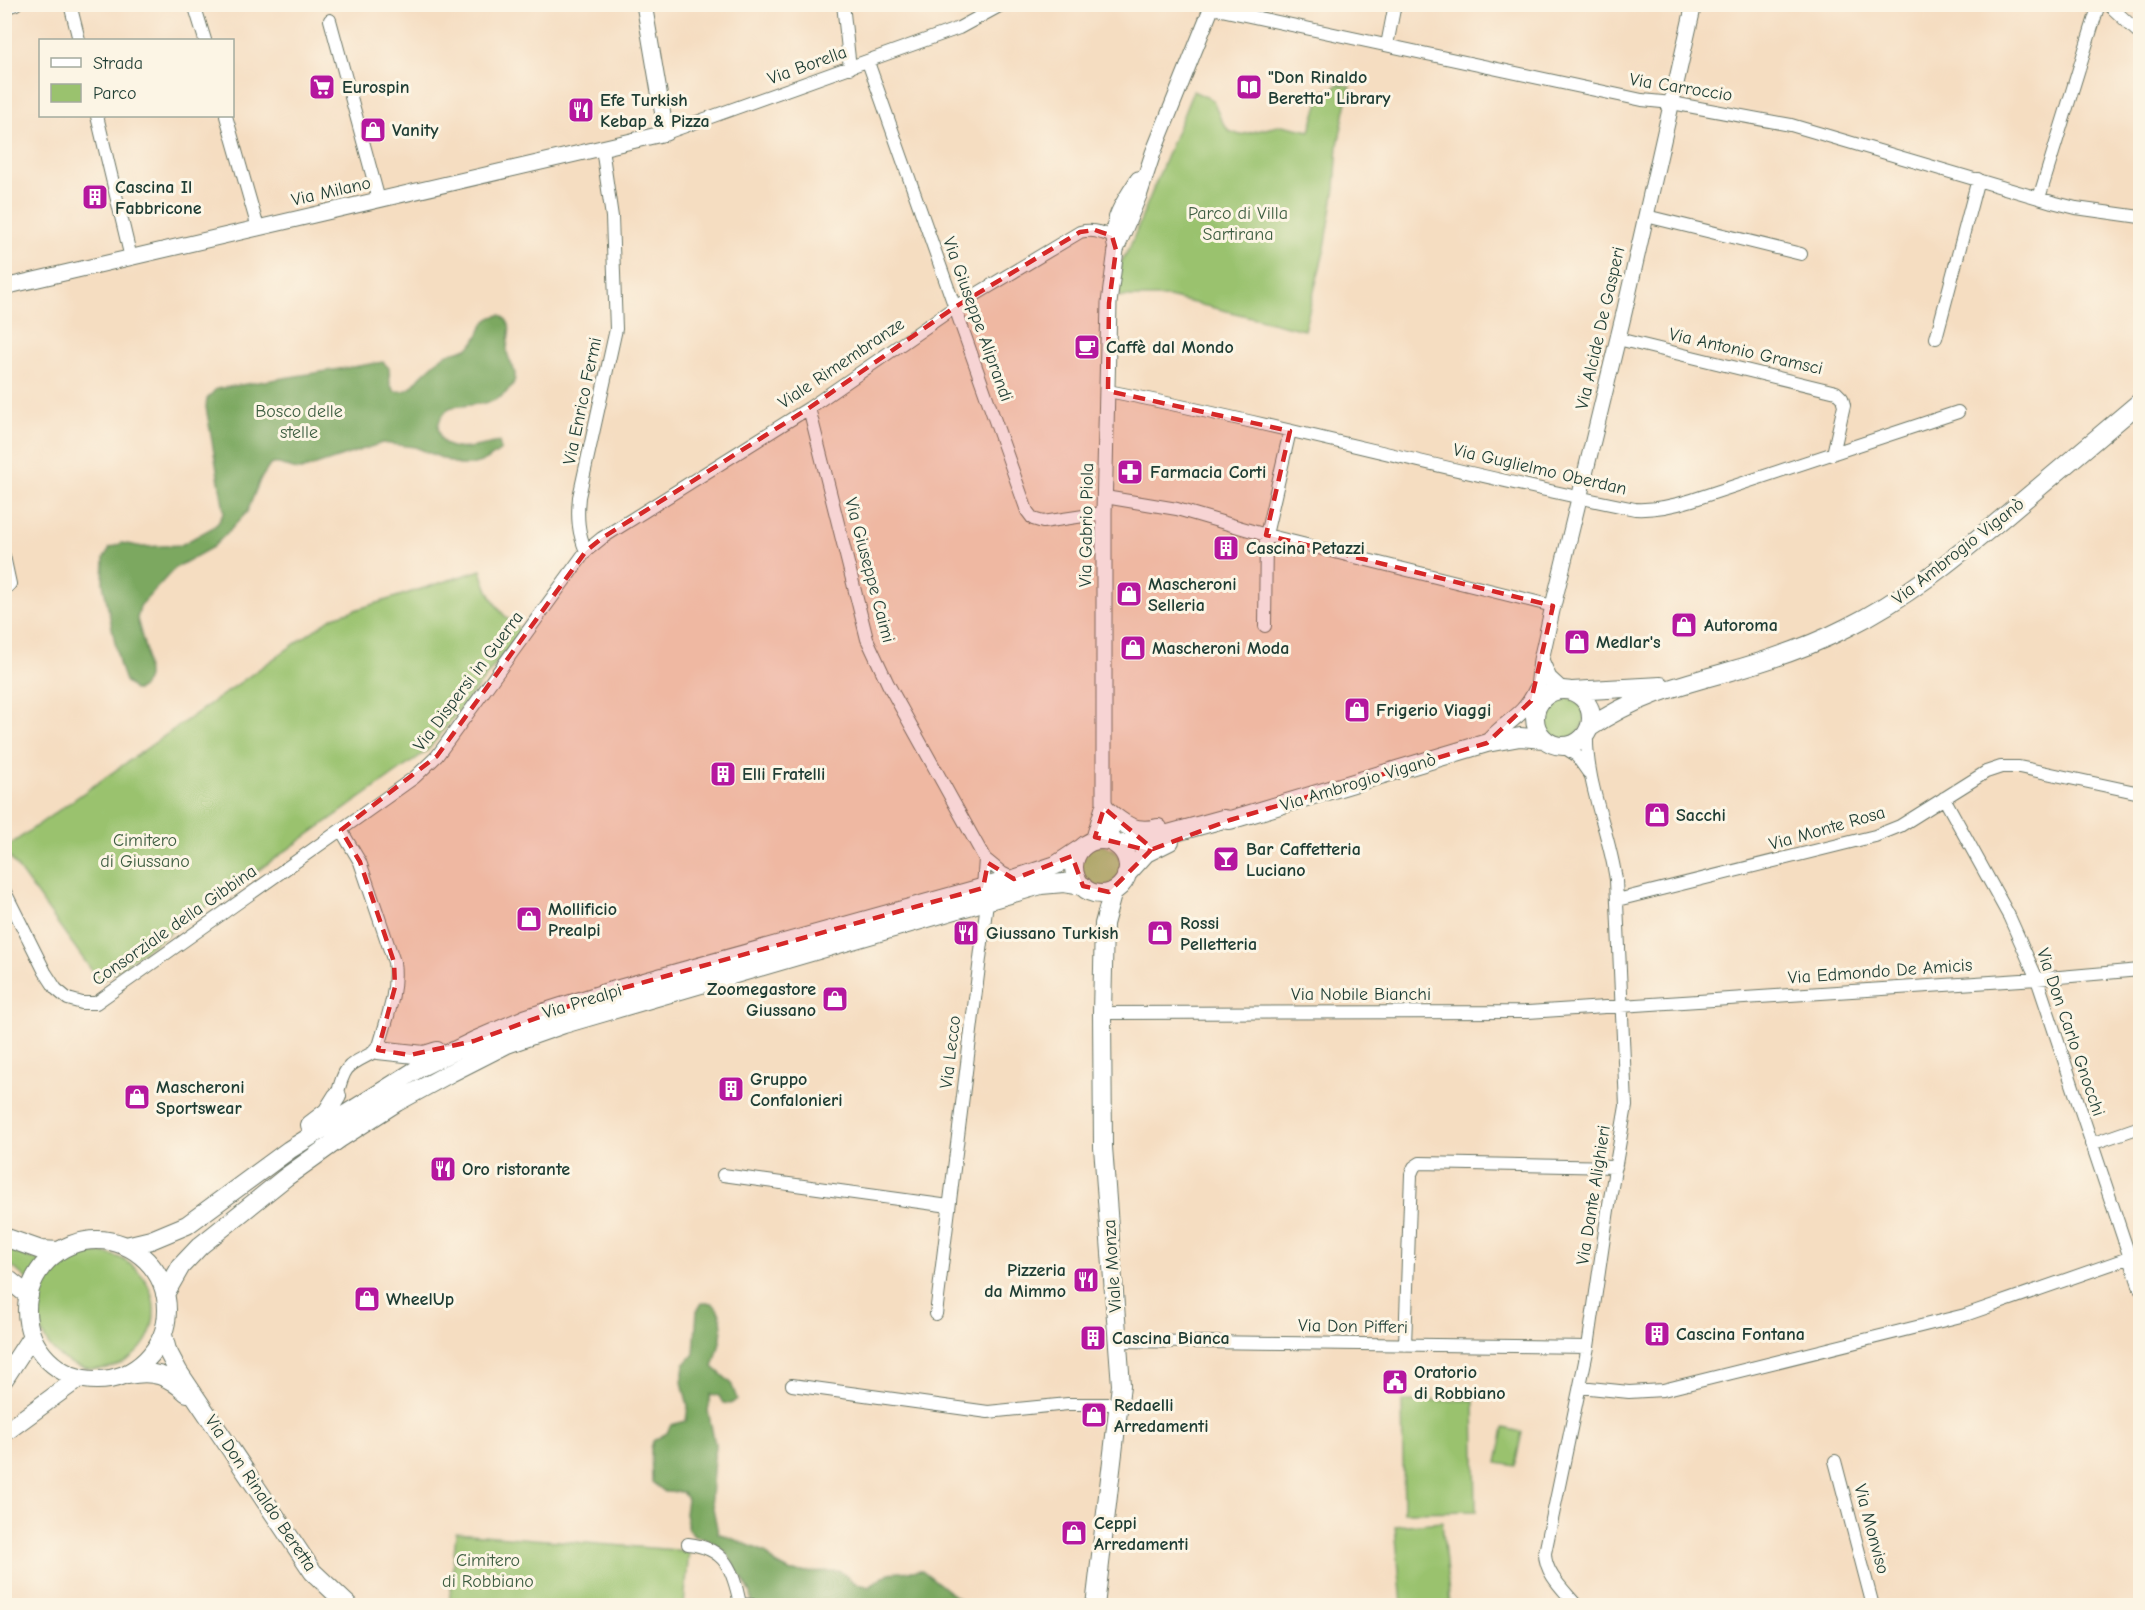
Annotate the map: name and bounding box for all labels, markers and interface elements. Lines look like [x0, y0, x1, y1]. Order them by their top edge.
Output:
legend [39, 39, 234, 117]
street label: Via Borella [765, 41, 850, 89]
text: Strada [93, 53, 143, 74]
place label: "Don Rinaldo Beretta" Library [1268, 67, 1391, 109]
street label: Via Carroccio [1628, 69, 1734, 106]
supermarket icon: Eurospin [307, 72, 337, 102]
library icon: "Don Rinaldo Beretta" Library [1234, 72, 1264, 102]
place label: Eurospin [342, 77, 409, 98]
text: Parco [93, 83, 136, 104]
place label: Efe Turkish Kebap & Pizza [600, 90, 710, 132]
restaurant icon: Efe Turkish Kebap & Pizza [566, 95, 596, 125]
shop icon: Vanity [358, 115, 388, 145]
place label: Vanity [392, 120, 439, 141]
street label: Via Milano [289, 172, 373, 211]
place label: Cascina Il Fabbricone [115, 177, 202, 219]
building icon: Cascina Il Fabbricone [80, 182, 110, 212]
park label: Parco di Villa Sartirana [1188, 203, 1288, 245]
street label: Via Giuseppe Aliprandi [938, 234, 1017, 404]
street label: Via Alcide De Gasperi [1572, 245, 1629, 412]
street label: Viale Rimembranze [774, 313, 908, 413]
street label: Via Antonio Gramsci [1667, 324, 1825, 379]
cafe icon: Caffè dal Mondo [1072, 332, 1102, 362]
street label: Via Enrico Fermi [559, 335, 606, 467]
place label: Caffè dal Mondo [1106, 337, 1234, 358]
park label: Bosco delle stelle [255, 401, 343, 443]
street label: Via Guglielmo Oberdan [1451, 439, 1629, 500]
pharmacy icon: Farmacia Corti [1115, 457, 1145, 487]
place label: Farmacia Corti [1150, 462, 1266, 483]
street label: Via Gabrio Piola [1075, 463, 1098, 587]
street label: Via Ambrogio Viganò [1888, 493, 2028, 609]
street label: Via Giuseppe Caimi [840, 495, 899, 645]
building icon: Cascina Petazzi [1211, 533, 1241, 563]
place label: Cascina Petazzi [1246, 538, 1365, 559]
place label: Mascheroni Selleria [1148, 574, 1237, 616]
shop icon: Mascheroni Selleria [1114, 579, 1144, 609]
street label: Via Dispersi in Guerra [409, 607, 528, 755]
shop icon: Autoroma [1669, 610, 1699, 640]
place label: Autoroma [1704, 615, 1778, 636]
shop icon: Medlar's [1562, 627, 1592, 657]
place label: Medlar's [1596, 632, 1661, 653]
shop icon: Mascheroni Moda [1118, 633, 1148, 663]
place label: Mascheroni Moda [1152, 638, 1289, 659]
shop icon: Frigerio Viaggi [1342, 695, 1372, 725]
place label: Frigerio Viaggi [1376, 700, 1491, 721]
street label: Via Ambrogio Viganò [1278, 749, 1438, 816]
building icon: Elli Fratelli [708, 759, 738, 789]
place label: Elli Fratelli [742, 764, 825, 785]
shop icon: Sacchi [1642, 800, 1672, 830]
street label: Via Monte Rosa [1767, 802, 1888, 855]
place label: Sacchi [1676, 805, 1726, 826]
park label: Cimitero di Giussano [100, 830, 190, 872]
place label: Bar Caffetteria Luciano [1246, 839, 1361, 881]
bar icon: Bar Caffetteria Luciano [1211, 844, 1241, 874]
street label: Consorziale della Gibbina [88, 861, 261, 990]
place label: Mollificio Prealpi [548, 899, 617, 941]
shop icon: Mollificio Prealpi [514, 904, 544, 934]
place label: Rossi Pelletteria [1180, 913, 1257, 955]
restaurant icon: Giussano Turkish [951, 918, 981, 948]
shop icon: Rossi Pelletteria [1145, 918, 1175, 948]
place label: Giussano Turkish [986, 923, 1119, 944]
street label: Via Don Carlo Gnocchi [2032, 945, 2109, 1119]
street label: Via Edmondo De Amicis [1787, 955, 1973, 988]
street label: Via Prealpi [540, 979, 624, 1023]
place label: Zoomegastore Giussano [707, 979, 816, 1021]
shop icon: Zoomegastore Giussano [820, 984, 850, 1014]
street label: Via Nobile Bianchi [1291, 984, 1431, 1005]
street label: Via Lecco [936, 1014, 965, 1090]
place label: Gruppo Confalonieri [750, 1069, 843, 1111]
building icon: Gruppo Confalonieri [716, 1074, 746, 1104]
place label: Mascheroni Sportswear [156, 1077, 245, 1119]
shop icon: Mascheroni Sportswear [122, 1082, 152, 1112]
street label: Via Dante Alighieri [1572, 1124, 1615, 1266]
restaurant icon: Oro ristorante [428, 1154, 458, 1184]
place label: Oro ristorante [462, 1159, 570, 1180]
street label: Viale Monza [1099, 1219, 1126, 1313]
place label: Pizzeria da Mimmo [984, 1260, 1066, 1302]
restaurant icon: Pizzeria da Mimmo [1071, 1265, 1101, 1295]
shop icon: WheelUp [352, 1284, 382, 1314]
place label: WheelUp [386, 1289, 454, 1310]
street label: Via Don Pifferi [1298, 1315, 1408, 1338]
building icon: Cascina Fontana [1642, 1319, 1672, 1349]
building icon: Cascina Bianca [1078, 1323, 1108, 1353]
place label: Cascina Fontana [1676, 1324, 1805, 1345]
place label: Cascina Bianca [1112, 1328, 1230, 1349]
place label: Oratorio di Robbiano [1414, 1362, 1505, 1404]
public building icon: Oratorio di Robbiano [1380, 1367, 1410, 1397]
place label: Redaelli Arredamenti [1114, 1395, 1209, 1437]
shop icon: Redaelli Arredamenti [1079, 1400, 1109, 1430]
street label: Via Don Rinaldo Beretta [200, 1411, 321, 1575]
street label: Via Monviso [1849, 1482, 1894, 1576]
place label: Ceppi Arredamenti [1094, 1513, 1189, 1555]
shop icon: Ceppi Arredamenti [1059, 1518, 1089, 1548]
park label: Cimitero di Robbiano [442, 1550, 534, 1592]

